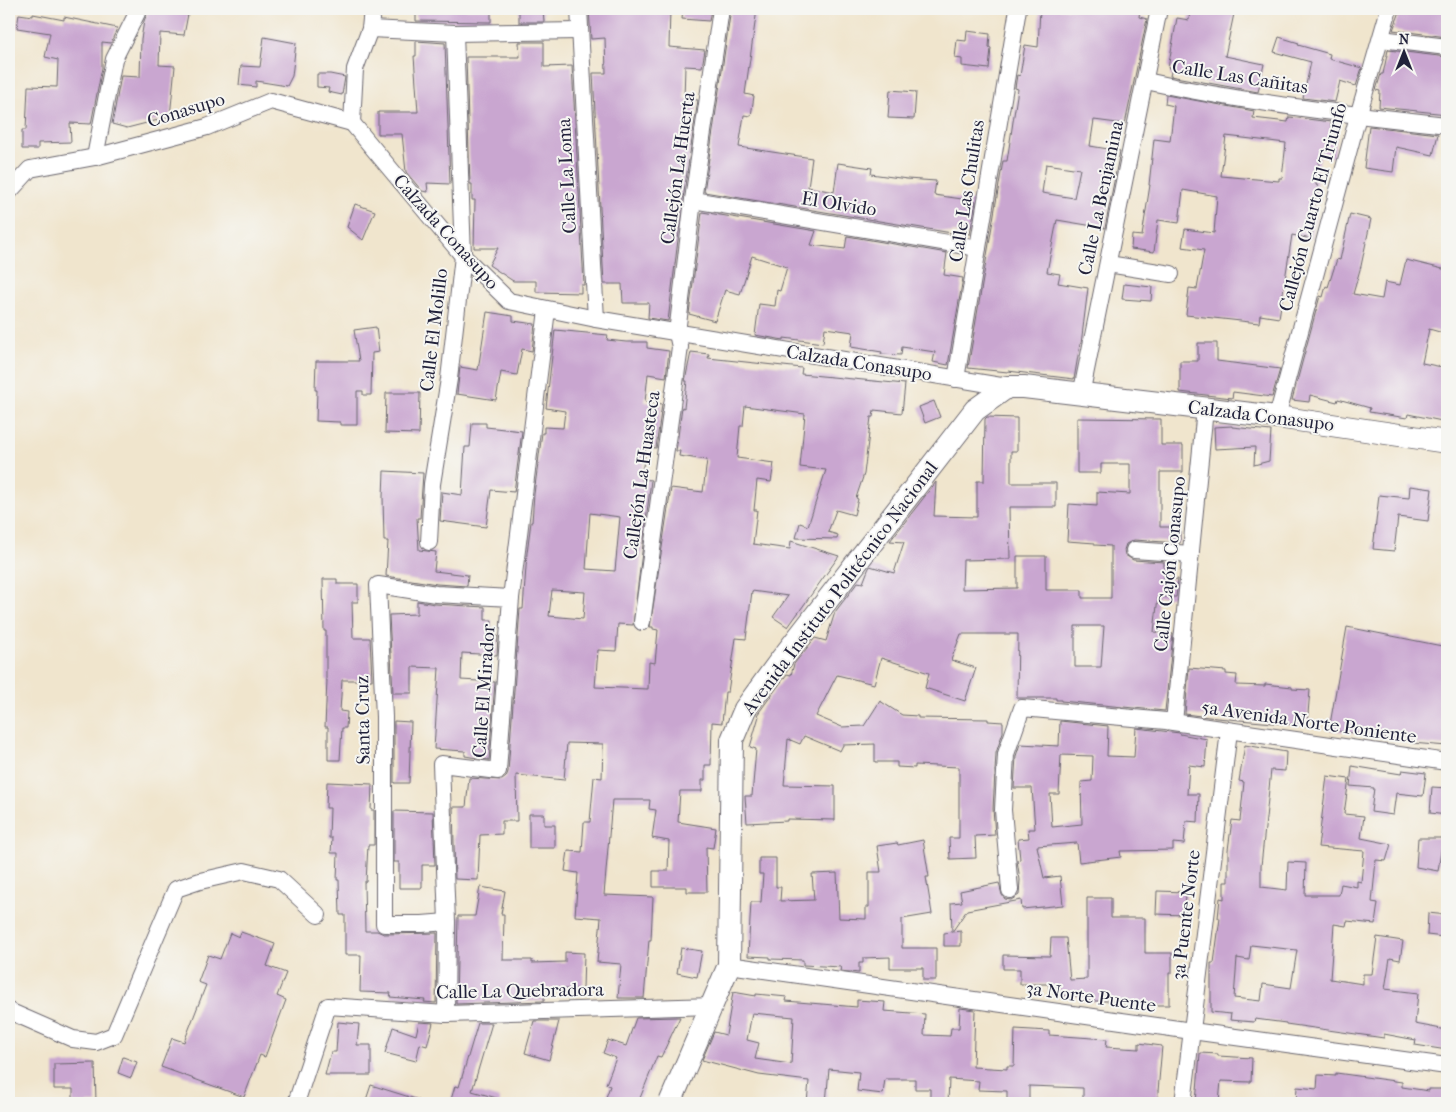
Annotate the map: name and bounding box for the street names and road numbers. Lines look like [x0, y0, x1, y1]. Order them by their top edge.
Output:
street label: Calle Las Cañitas [1170, 55, 1310, 99]
street label: Conasupo [145, 88, 228, 132]
street label: Callejón La Huerta [656, 90, 700, 246]
street label: Callejón Cuarto El Triunfo [1275, 100, 1352, 314]
street label: Calle La Loma [553, 118, 581, 234]
street label: Calle Las Chulitas [945, 118, 989, 264]
street label: Calle La Benjamina [1074, 119, 1128, 277]
street label: Calzada Conasupo [389, 170, 504, 294]
street label: El Olvido [800, 187, 879, 221]
street label: Calle El Molillo [416, 267, 453, 393]
street label: Calzada Conasupo [785, 341, 934, 385]
street label: Callejón La Huasteca [619, 389, 665, 561]
street label: Calzada Conasupo [1187, 396, 1336, 436]
street label: Avenida Instituto Politécnico Nacional [737, 457, 943, 720]
street label: Calle Cajón Conasupo [1150, 475, 1190, 653]
street label: Calle El Mirador [468, 622, 500, 759]
street label: Santa Cruz [351, 675, 375, 765]
street label: 5a Avenida Norte Poniente [1200, 696, 1418, 748]
street label: 3a Puente Norte [1167, 849, 1205, 981]
street label: 3a Norte Puente [1024, 977, 1158, 1017]
street label: Calle La Quebradora [436, 979, 604, 1003]

